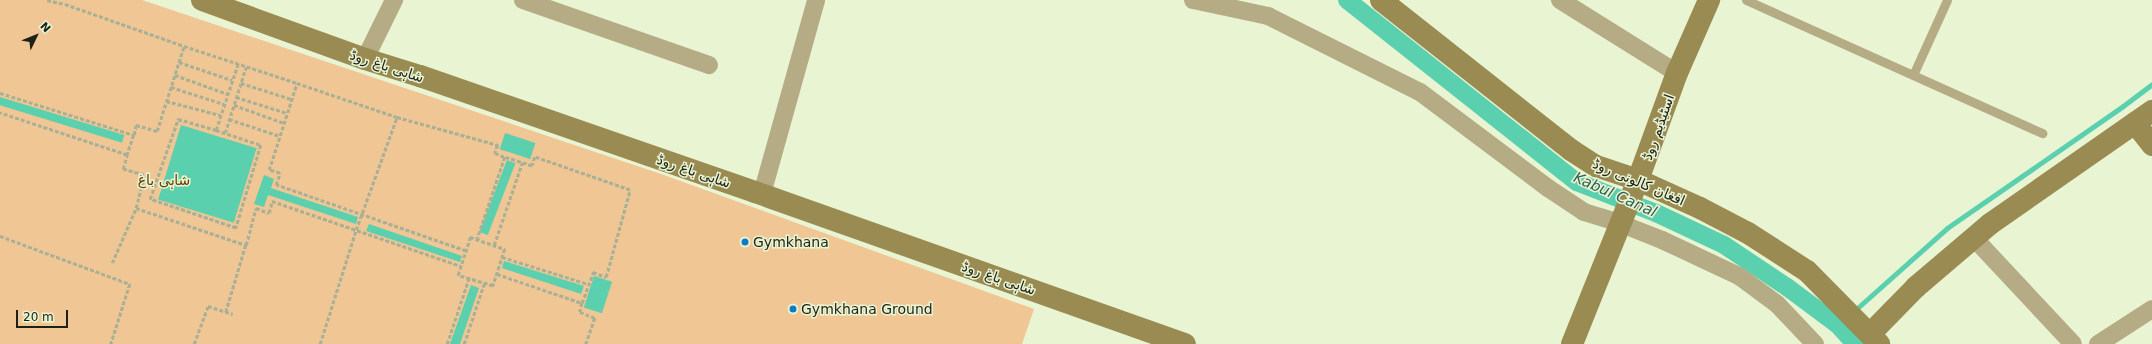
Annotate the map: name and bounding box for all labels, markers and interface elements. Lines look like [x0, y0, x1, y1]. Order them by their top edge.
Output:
north arrow [16, 16, 56, 56]
text: N [37, 20, 53, 35]
street label: شاہی باغ روڈ [348, 46, 426, 86]
street label: اسٹیڈیم روڈ [1638, 92, 1678, 162]
street label: شاہی باغ روڈ [655, 151, 733, 191]
street label: افغان کالونی روڈ [1590, 155, 1688, 209]
water label: Kabul Canal [1571, 169, 1659, 221]
park label: شاہی باغ [138, 172, 190, 188]
place label: Gymkhana [753, 234, 829, 250]
marker: Gymkhana [740, 237, 750, 247]
street label: شاہی باغ روڈ [960, 258, 1038, 298]
place label: Gymkhana Ground [801, 301, 933, 317]
scale bar [18, 302, 70, 328]
marker: Gymkhana Ground [788, 304, 798, 314]
text: 20 m [23, 310, 54, 324]

